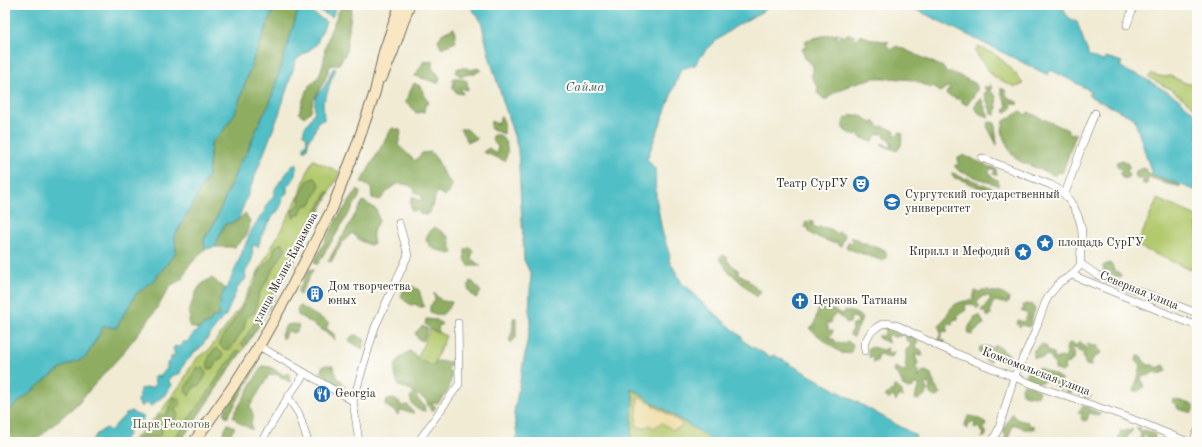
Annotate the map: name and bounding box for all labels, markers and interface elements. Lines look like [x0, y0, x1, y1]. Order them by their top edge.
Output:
water label: Сайма [566, 81, 604, 94]
theatre icon: Театр СурГУ [851, 174, 871, 194]
place label: Театр СурГУ [776, 178, 848, 190]
place label: Сургутский государственный университет [905, 189, 1060, 215]
school or university icon: Сургутский государственный университет [882, 192, 902, 212]
street label: улица Мелик-Карамова [252, 210, 320, 326]
place icon: площадь СурГУ [1035, 233, 1055, 253]
place label: площадь СурГУ [1058, 237, 1144, 249]
place icon: Кирилл и Мефодий [1013, 242, 1033, 262]
place label: Кирилл и Мефодий [909, 246, 1010, 258]
street label: Северная улица [1098, 270, 1180, 312]
place label: Дом творчества юных [328, 281, 411, 307]
building icon: Дом творчества юных [305, 284, 325, 304]
church icon: Церковь Татианы [790, 291, 810, 311]
place label: Церковь Татианы [813, 295, 908, 307]
street label: Комсомольская улица [980, 346, 1092, 398]
restaurant icon: Georgia [312, 384, 332, 404]
place label: Georgia [335, 388, 376, 400]
park label: Парк Геологов [132, 419, 210, 431]

